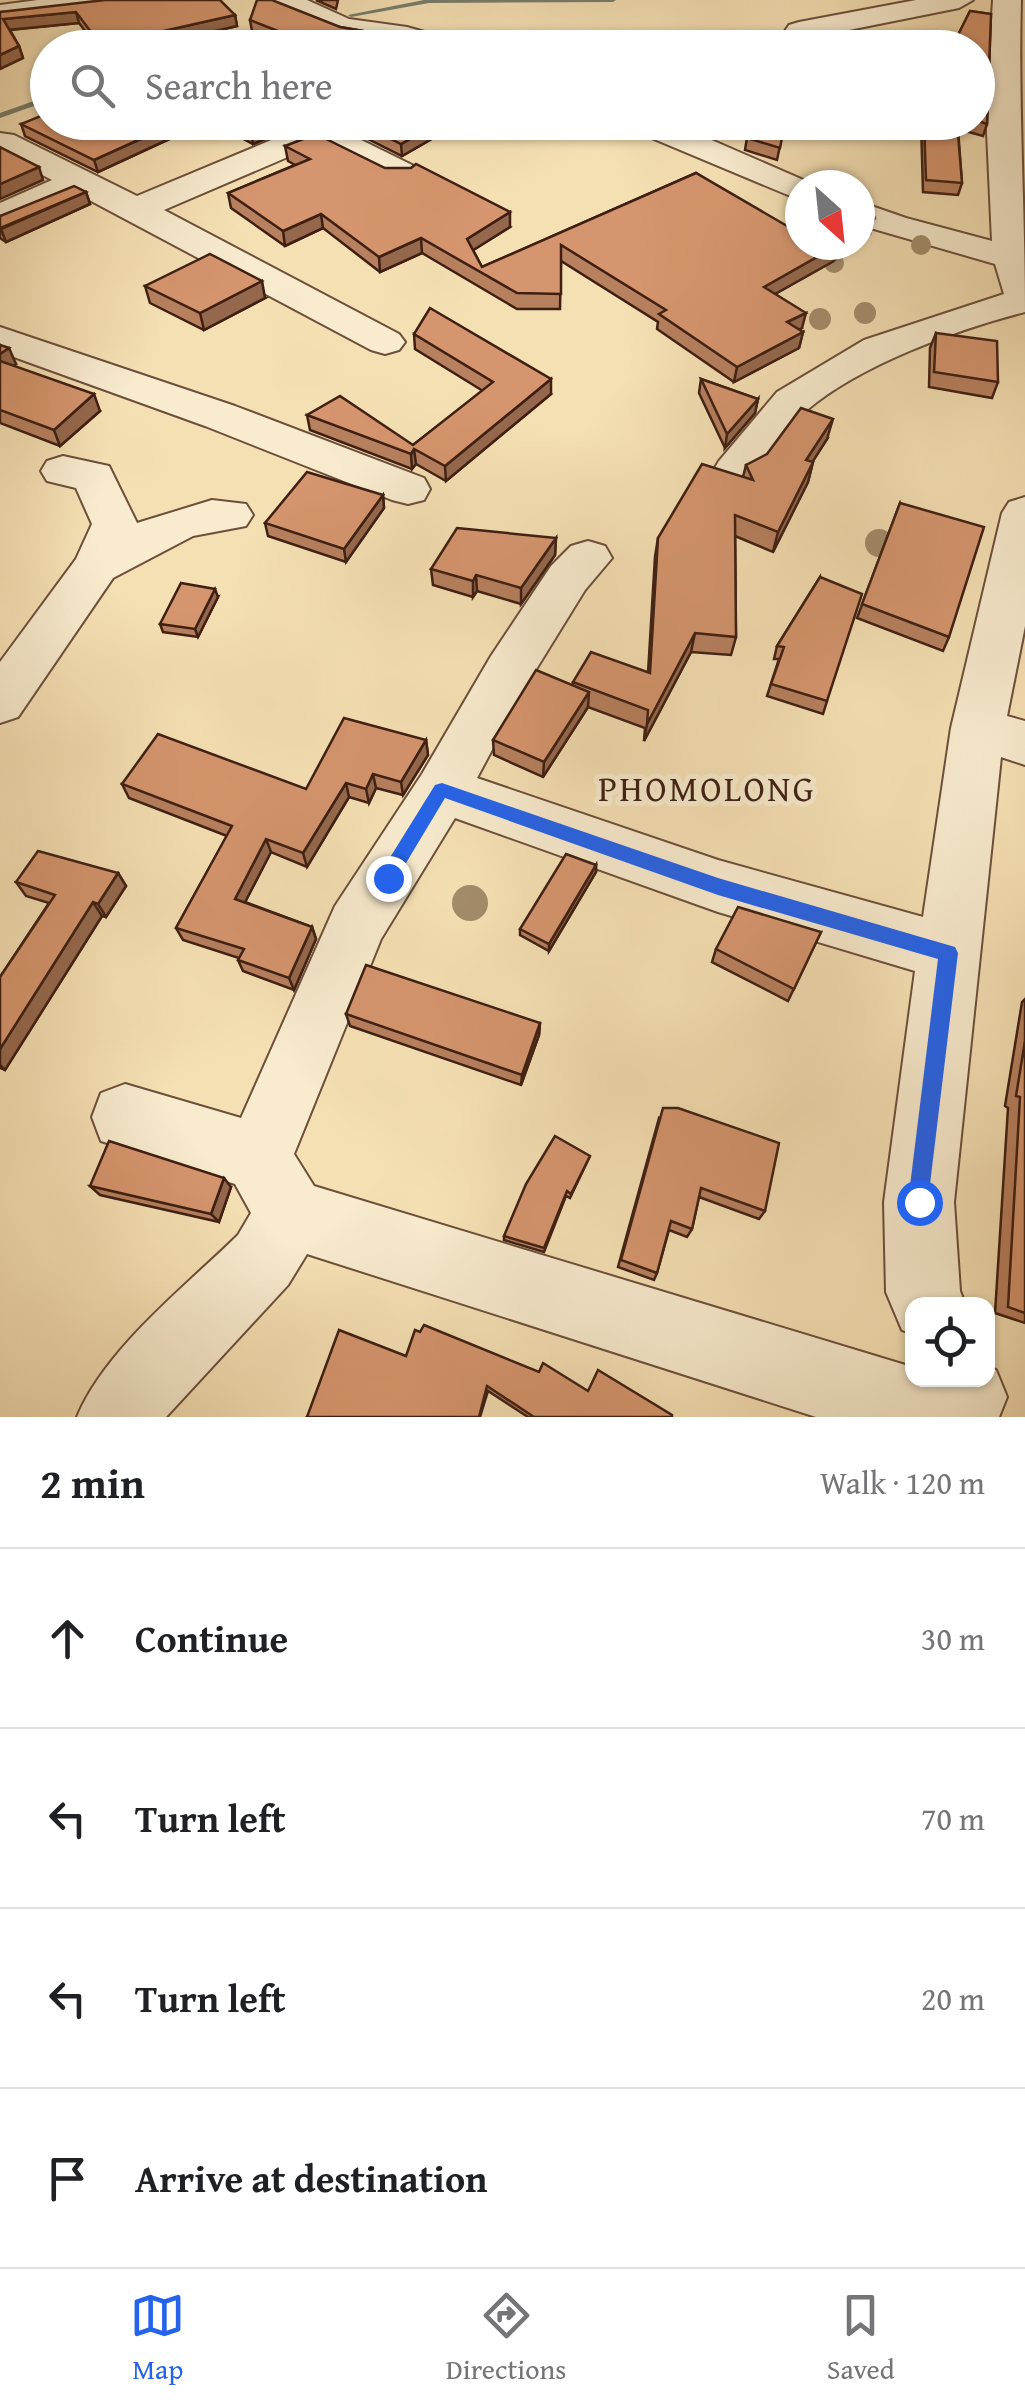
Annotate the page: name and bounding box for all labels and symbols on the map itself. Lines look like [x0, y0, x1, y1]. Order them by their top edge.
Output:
north arrow [785, 170, 875, 260]
district label: PHOMOLONG [598, 763, 816, 814]
route end [366, 856, 412, 902]
route start [897, 1180, 943, 1226]

